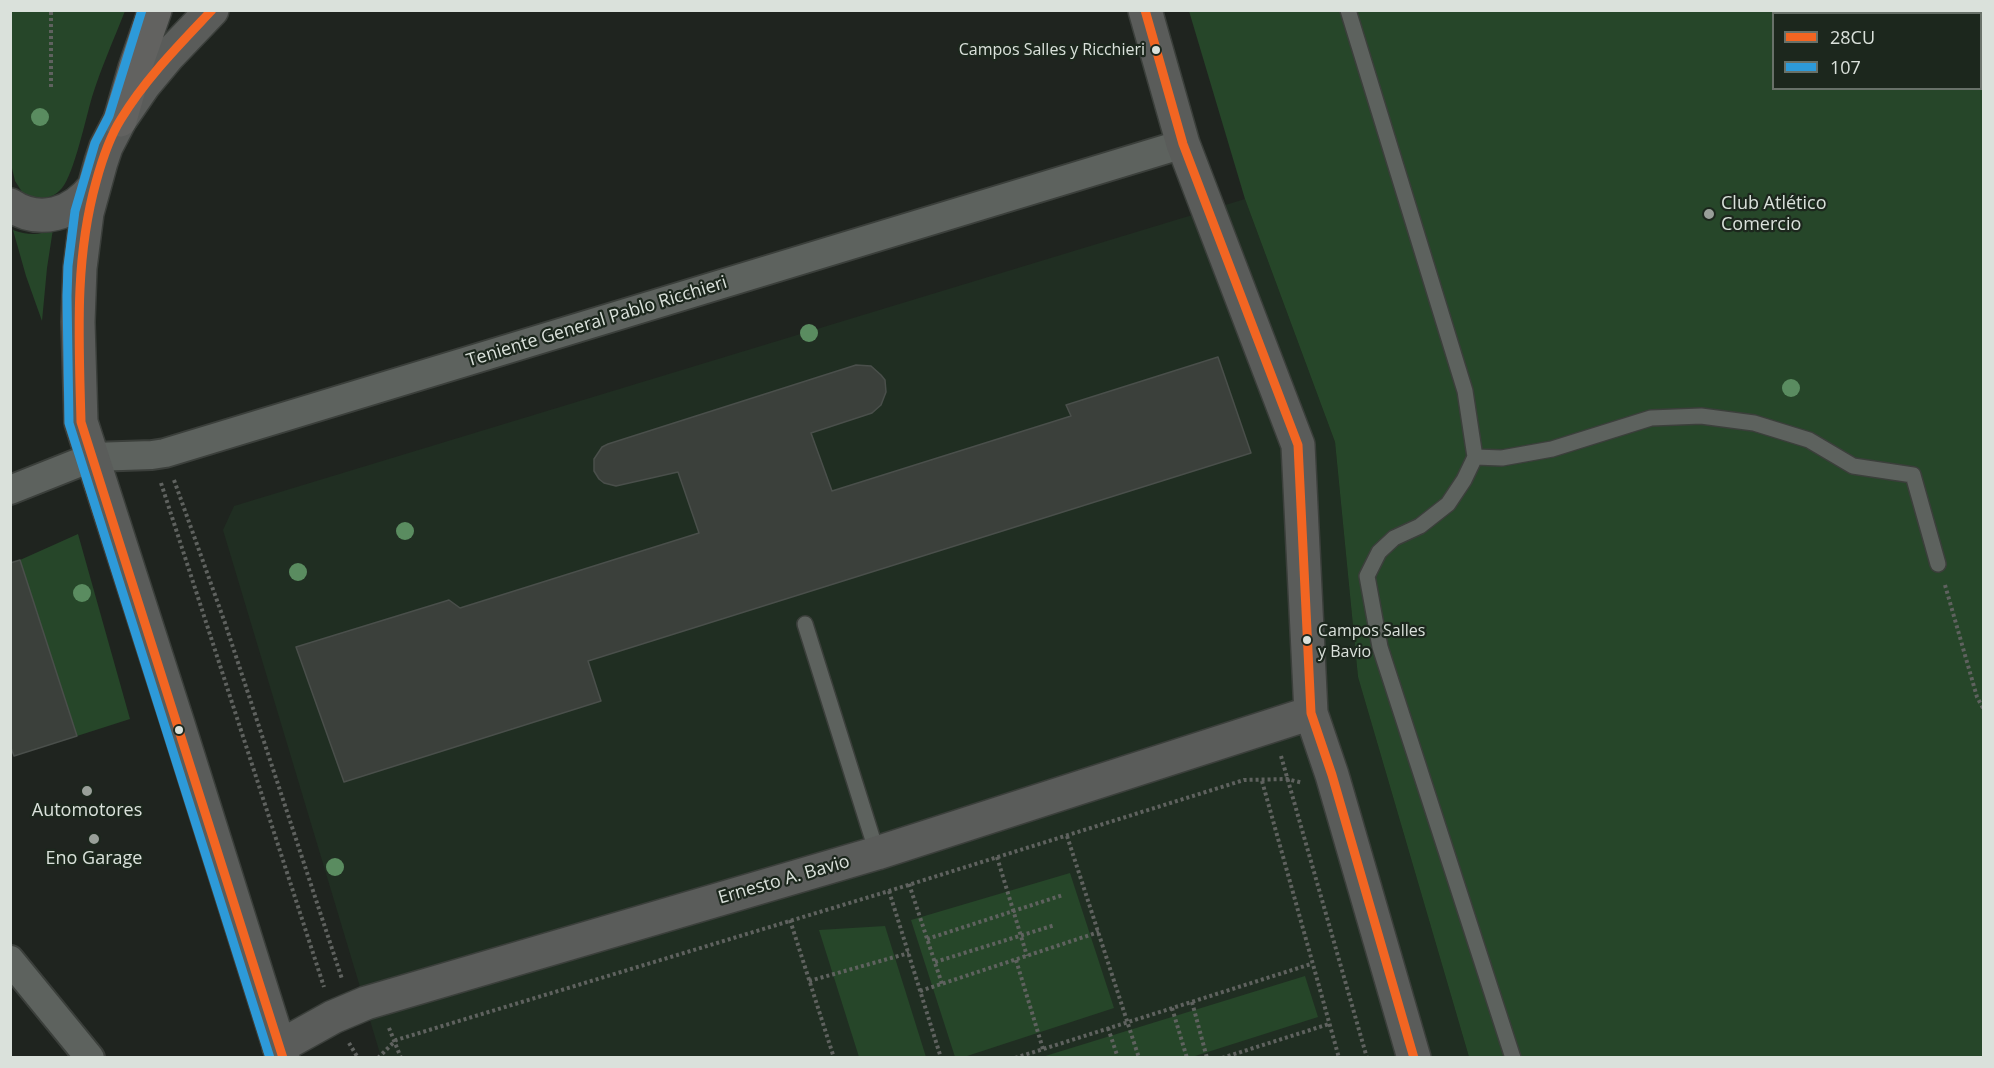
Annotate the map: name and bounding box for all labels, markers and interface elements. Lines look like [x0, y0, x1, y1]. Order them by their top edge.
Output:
legend [1772, 12, 1982, 90]
text: 28CU [1830, 25, 1875, 49]
place label: Campos Salles y Ricchieri [959, 40, 1145, 60]
marker: Campos Salles y Ricchieri [1150, 44, 1162, 56]
text: 107 [1830, 55, 1861, 79]
place label: Club Atlético Comercio [1721, 193, 1826, 236]
marker: Club Atlético Comercio [1702, 207, 1716, 221]
street label: Teniente General Pablo Ricchieri [464, 272, 730, 372]
place label: Campos Salles y Bavio [1318, 621, 1425, 659]
marker: Campos Salles y Bavio [1301, 634, 1313, 646]
unlabelled marker [173, 724, 185, 736]
marker: Automotores [80, 784, 94, 798]
place label: Automotores [32, 800, 142, 822]
marker: Eno Garage [87, 832, 101, 846]
place label: Eno Garage [46, 848, 142, 870]
street label: Ernesto A. Bavio [716, 851, 852, 909]

